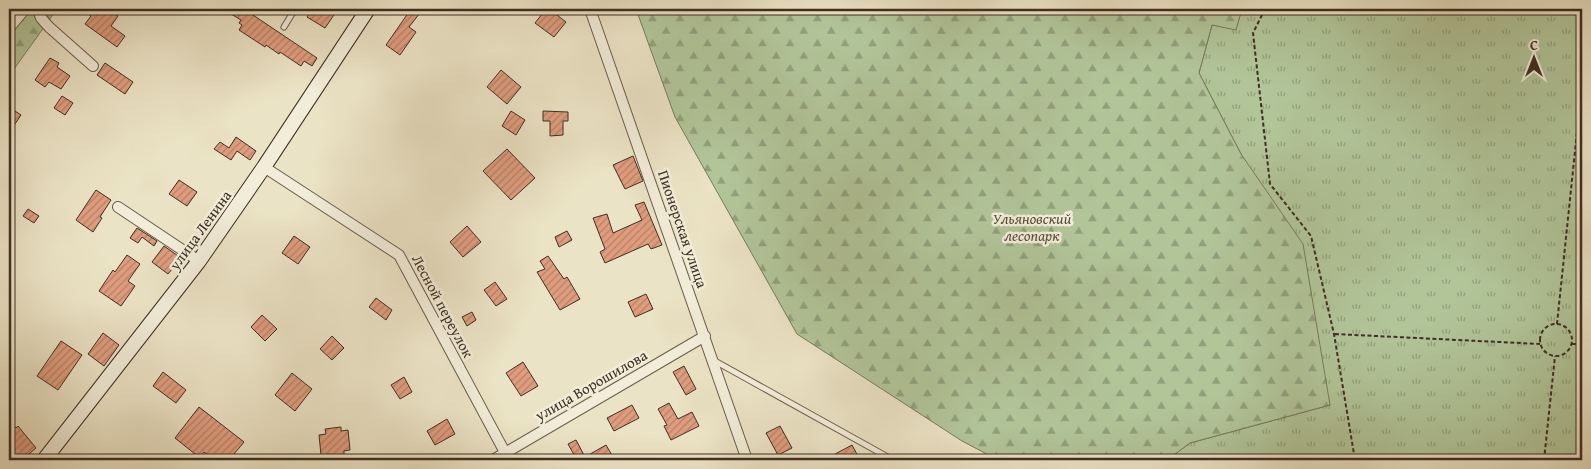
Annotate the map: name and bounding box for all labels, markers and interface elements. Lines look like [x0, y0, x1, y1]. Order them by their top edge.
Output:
north arrow [1508, 32, 1558, 82]
text: С [1530, 35, 1538, 55]
street label: Пионерская улица [653, 167, 713, 291]
street label: улица Ленина [163, 185, 237, 275]
park label: Ульяновский лесопарк [993, 208, 1072, 246]
street label: Лесной переулок [407, 251, 479, 361]
street label: улица Ворошилова [530, 344, 652, 426]

